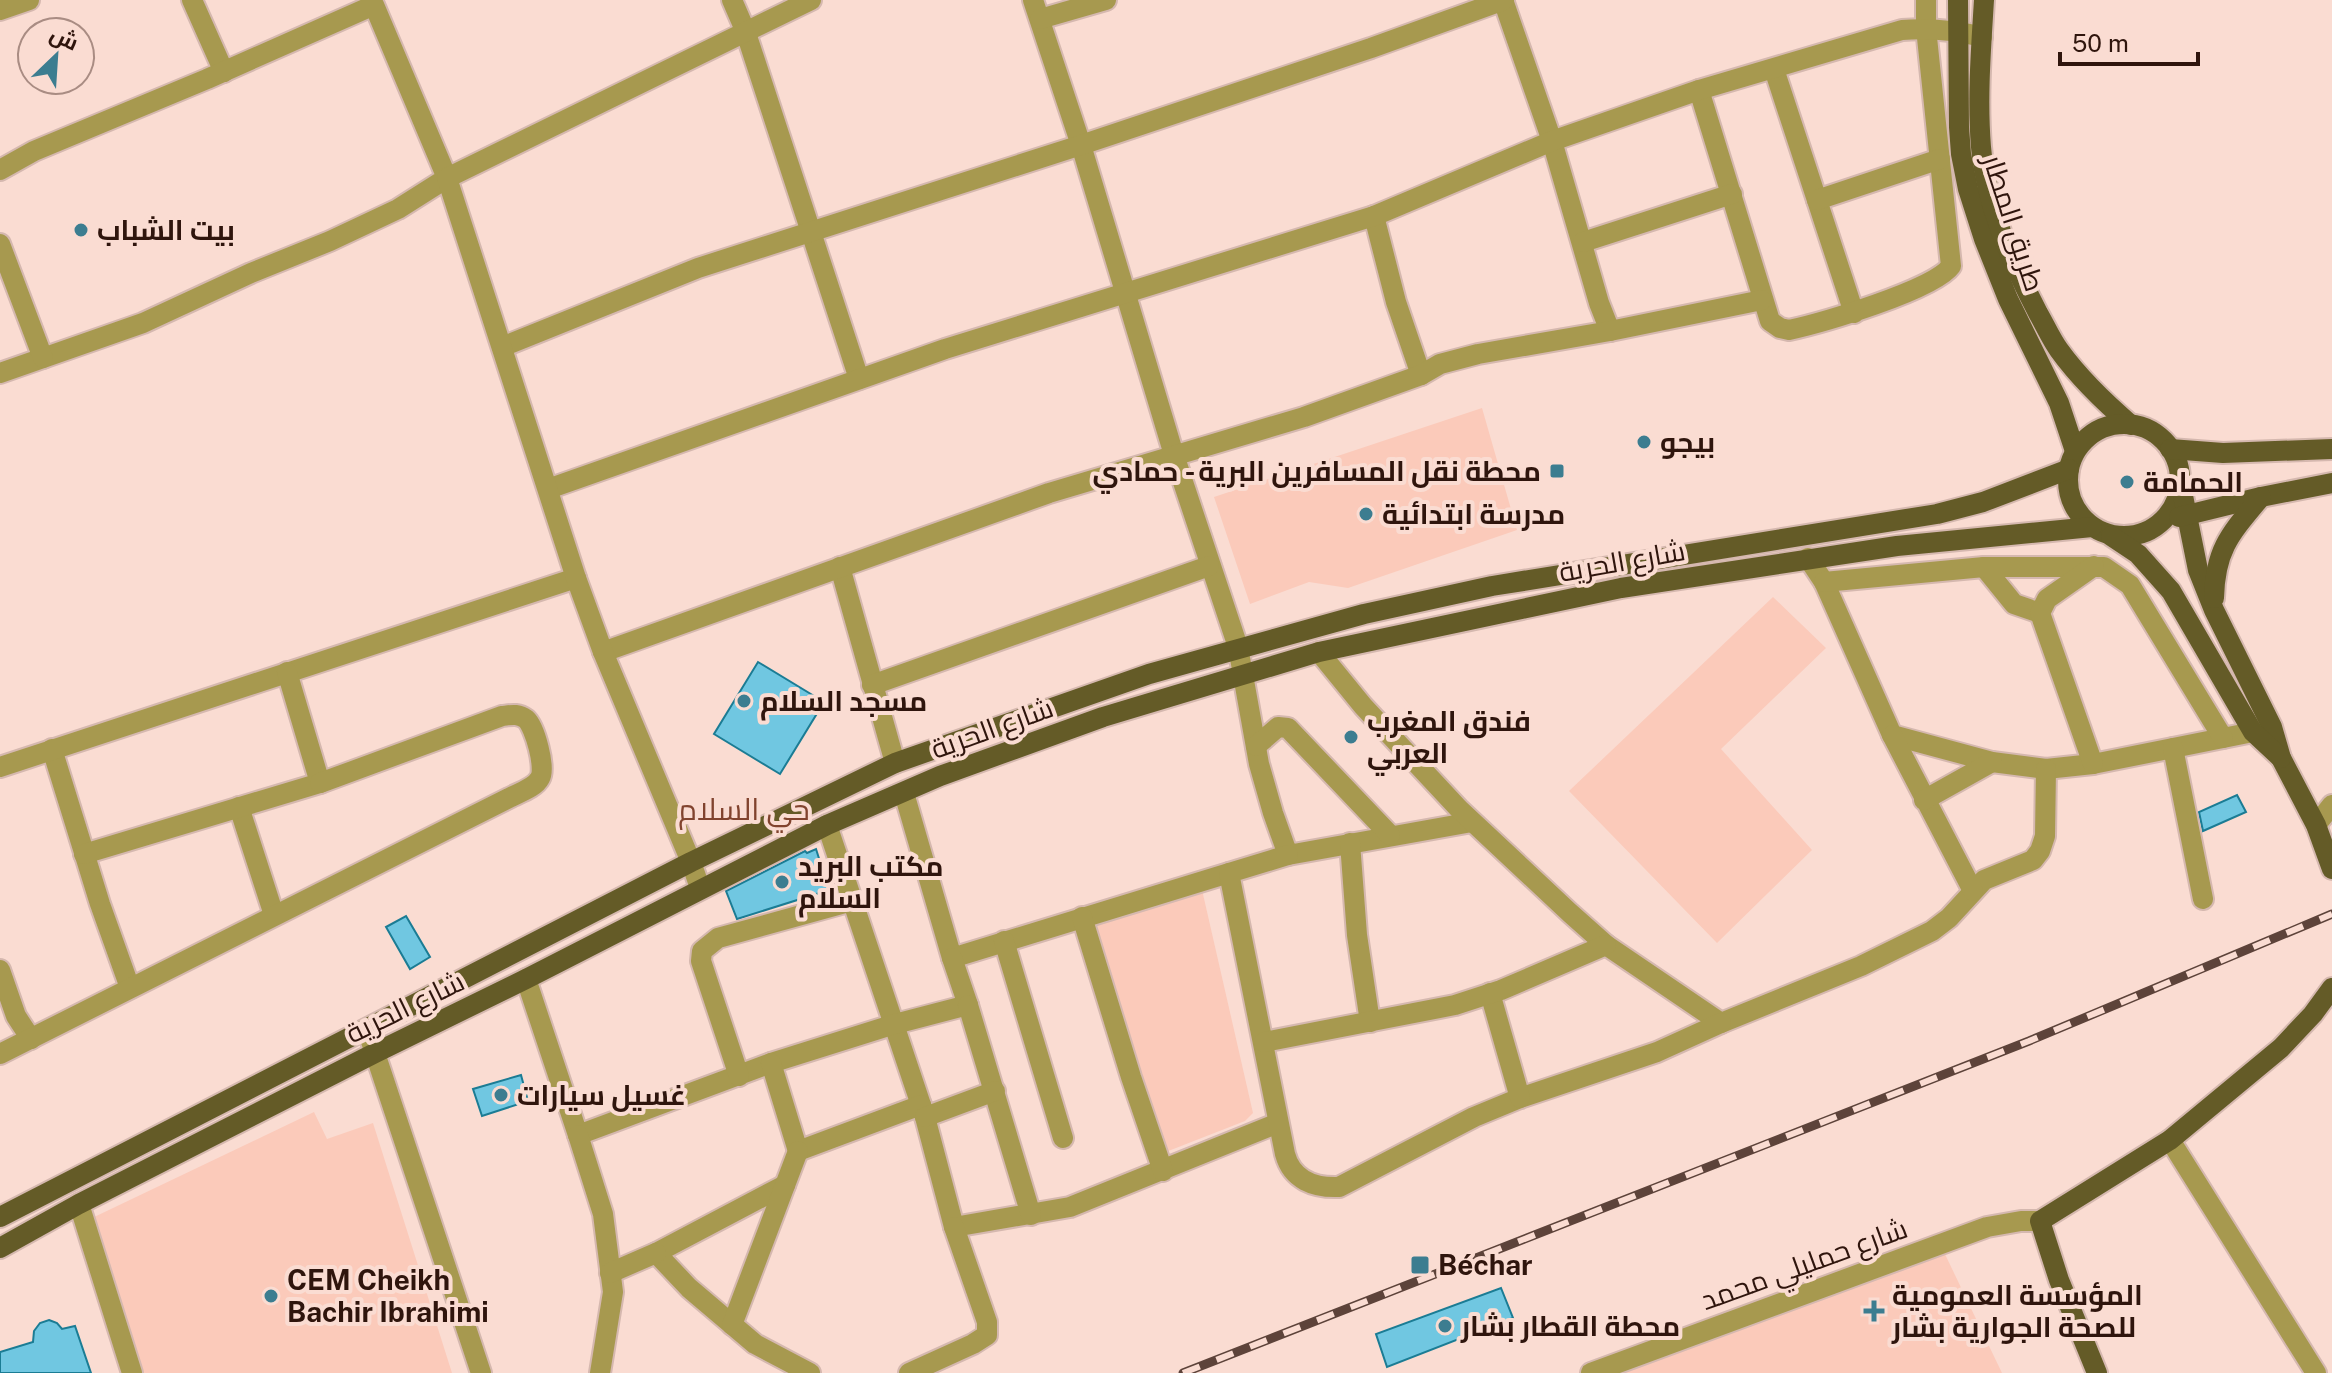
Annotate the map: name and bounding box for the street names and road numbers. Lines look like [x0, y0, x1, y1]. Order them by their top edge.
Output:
street label: طريق المطار [1975, 149, 2052, 296]
street label: شارع الحرية [1556, 533, 1688, 591]
street label: شارع الحرية [926, 690, 1058, 768]
street label: شارع الحرية [340, 964, 471, 1052]
street label: شارع حمليلي محمد [1696, 1211, 1914, 1322]

